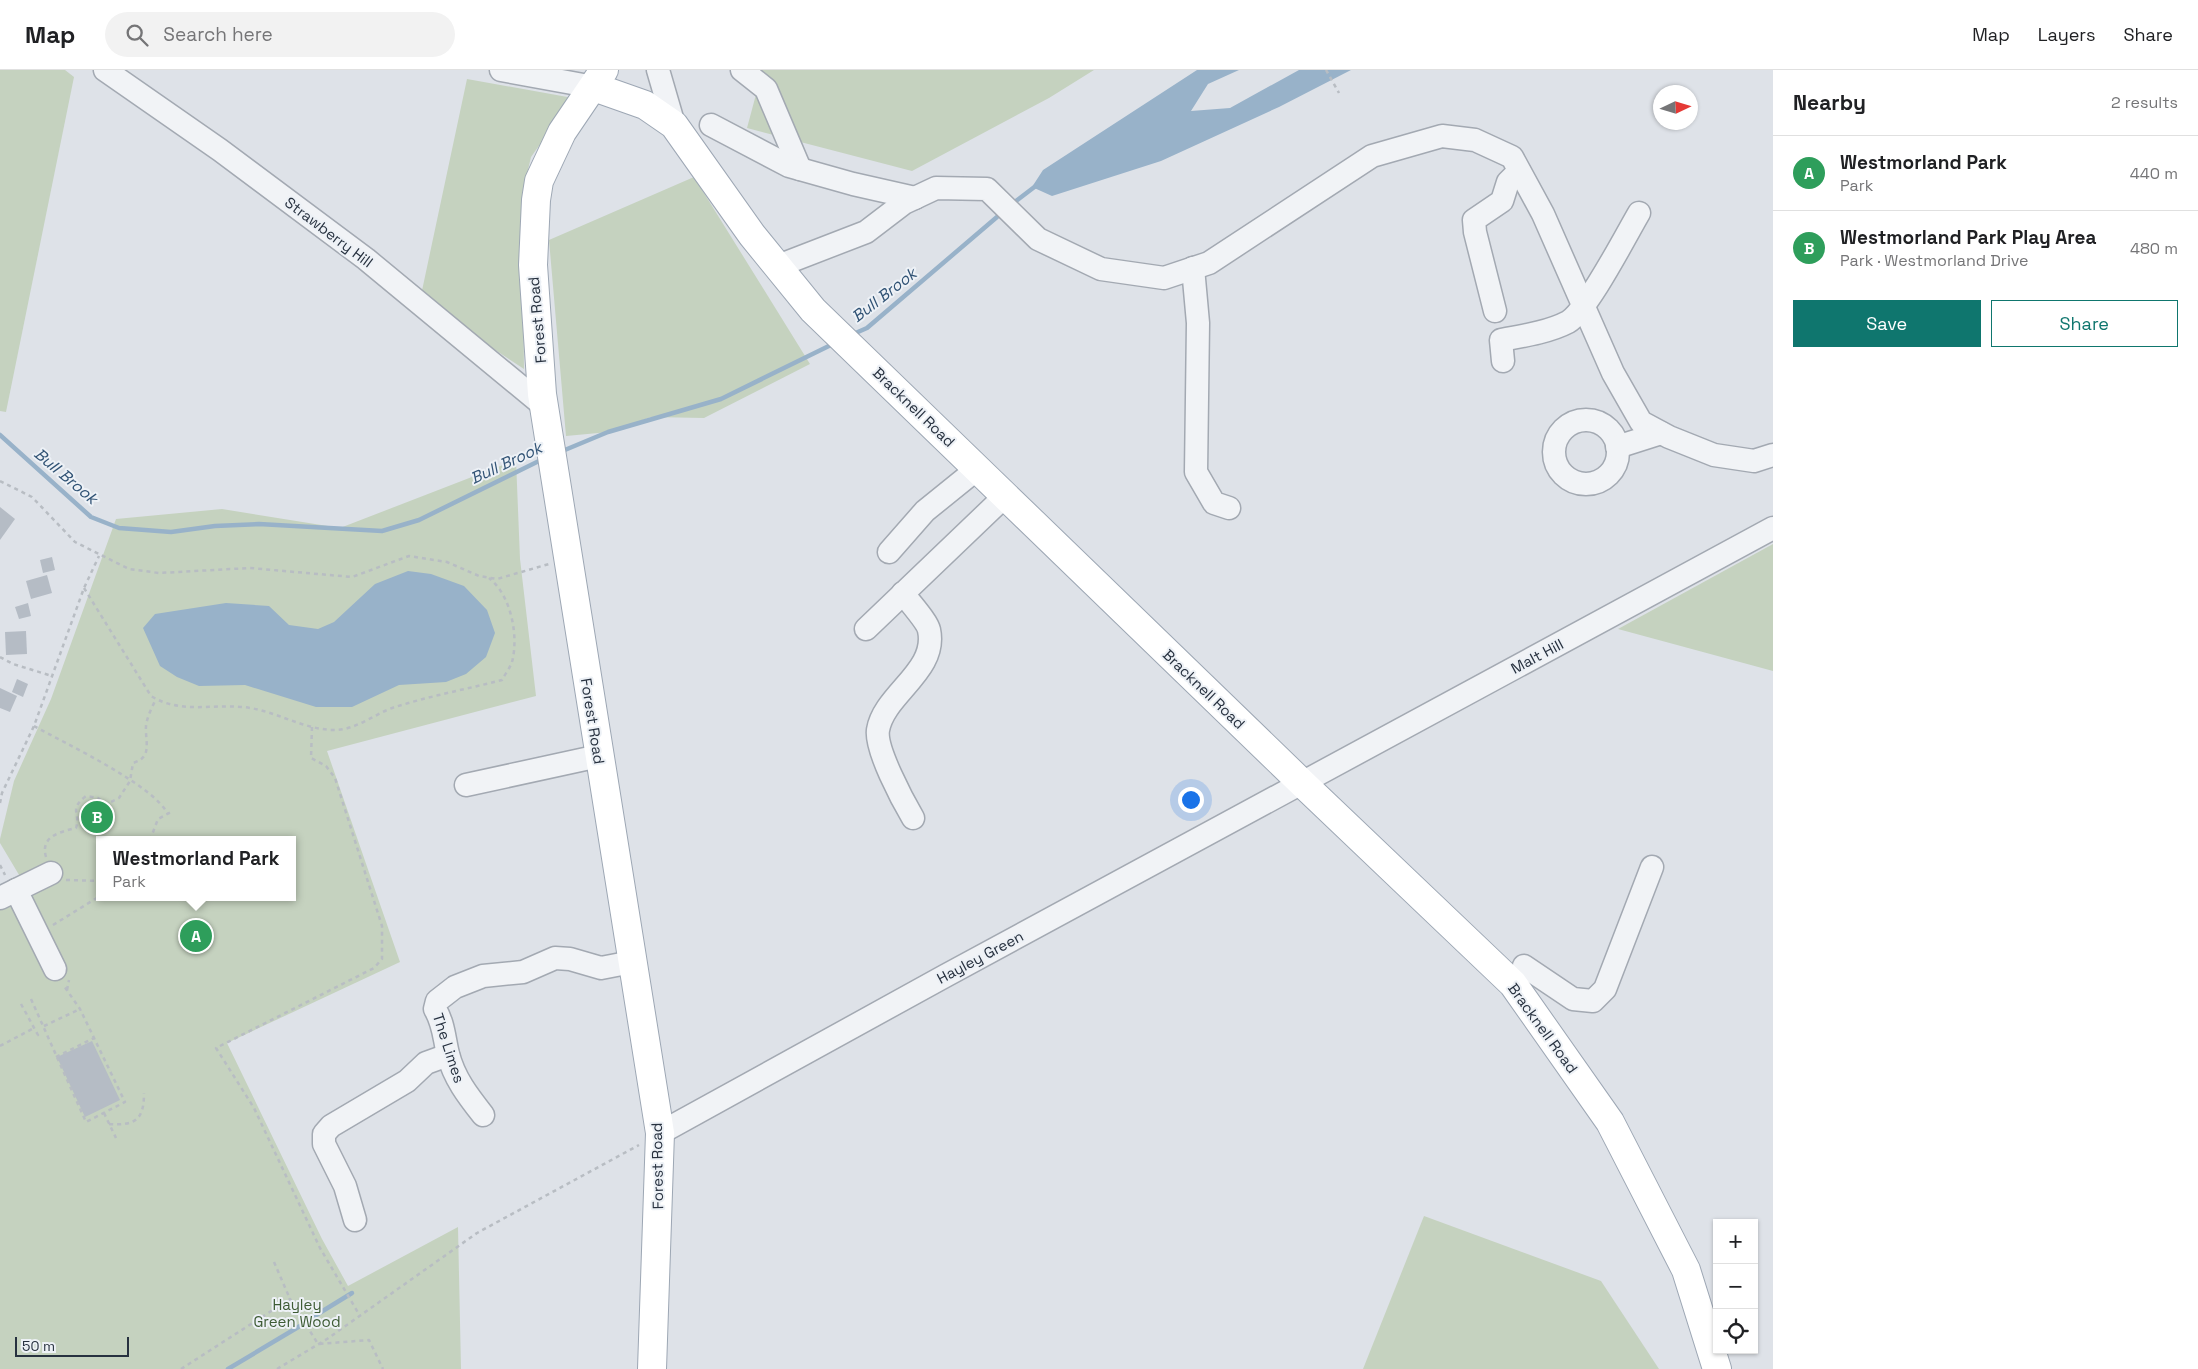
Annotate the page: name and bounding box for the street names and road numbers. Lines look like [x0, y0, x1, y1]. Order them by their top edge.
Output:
street label: Strawberry Hill [281, 193, 377, 271]
street label: Forest Road [524, 276, 550, 364]
street label: Bracknell Road [869, 363, 959, 451]
street label: Malt Hill [1507, 634, 1567, 678]
street label: Bracknell Road [1159, 645, 1249, 733]
street label: Forest Road [577, 677, 609, 765]
street label: Hayley Green [933, 926, 1027, 988]
street label: Bracknell Road [1504, 979, 1582, 1077]
street label: The Limes [429, 1011, 469, 1085]
street label: Forest Road [647, 1122, 667, 1210]

